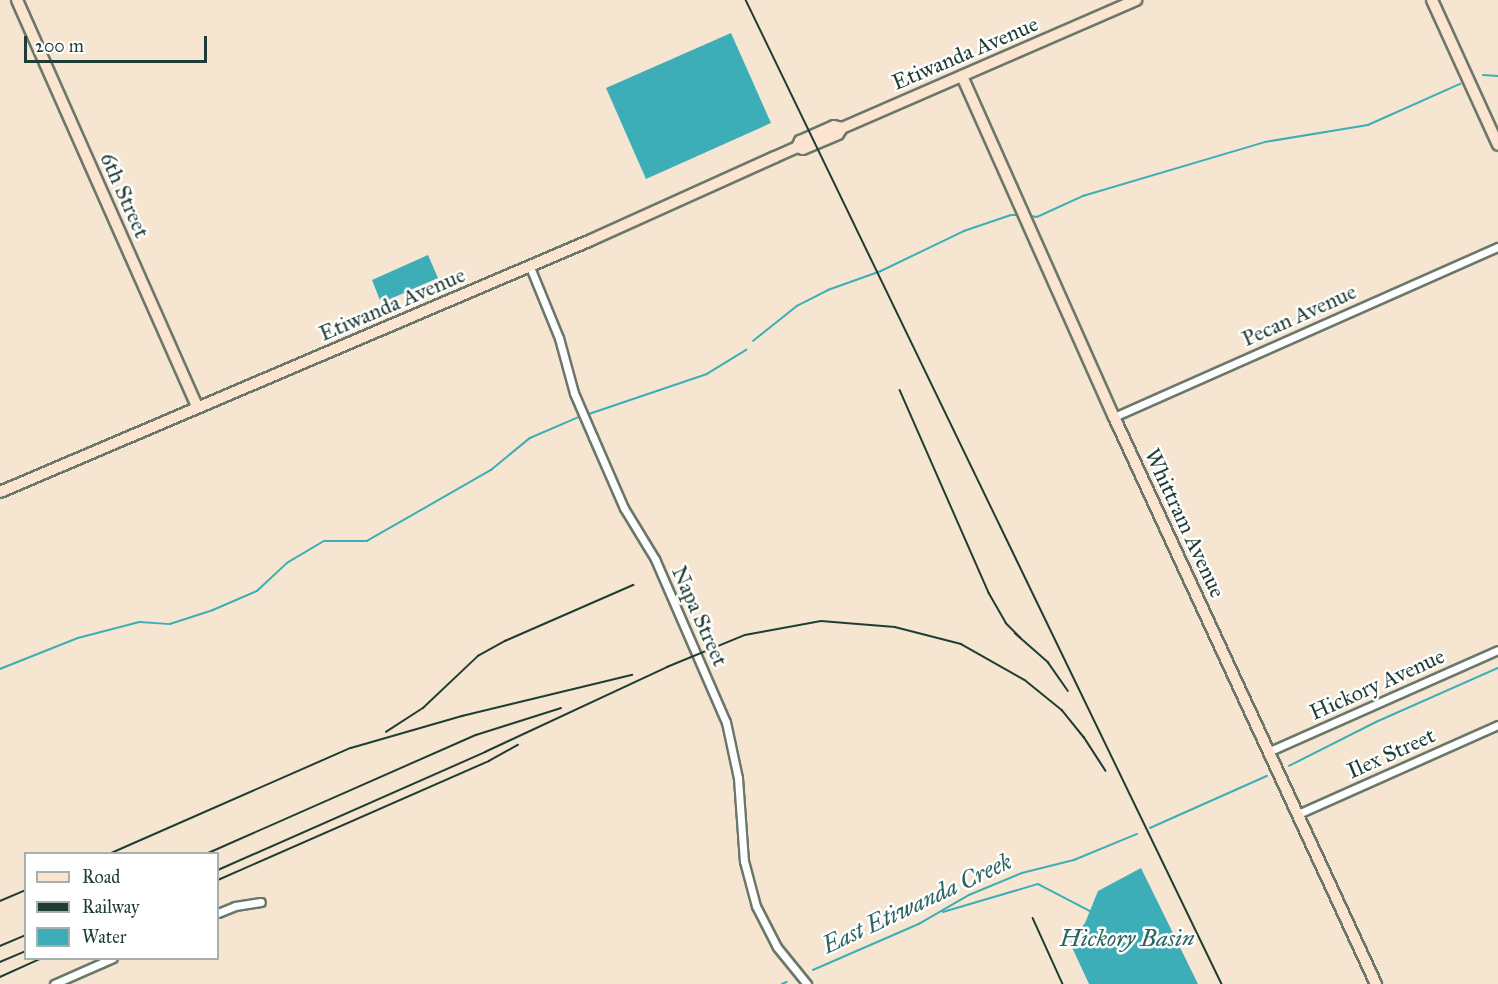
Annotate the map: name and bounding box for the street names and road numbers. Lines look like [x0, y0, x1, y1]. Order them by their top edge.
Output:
street label: Etiwanda Avenue [888, 10, 1042, 96]
street label: 6th Street [94, 148, 156, 242]
street label: Etiwanda Avenue [315, 261, 469, 347]
street label: Pecan Avenue [1238, 278, 1360, 352]
street label: Whittram Avenue [1139, 444, 1231, 602]
street label: Napa Street [666, 562, 734, 670]
street label: Hickory Avenue [1305, 642, 1449, 726]
street label: Ilex Street [1343, 722, 1439, 784]

